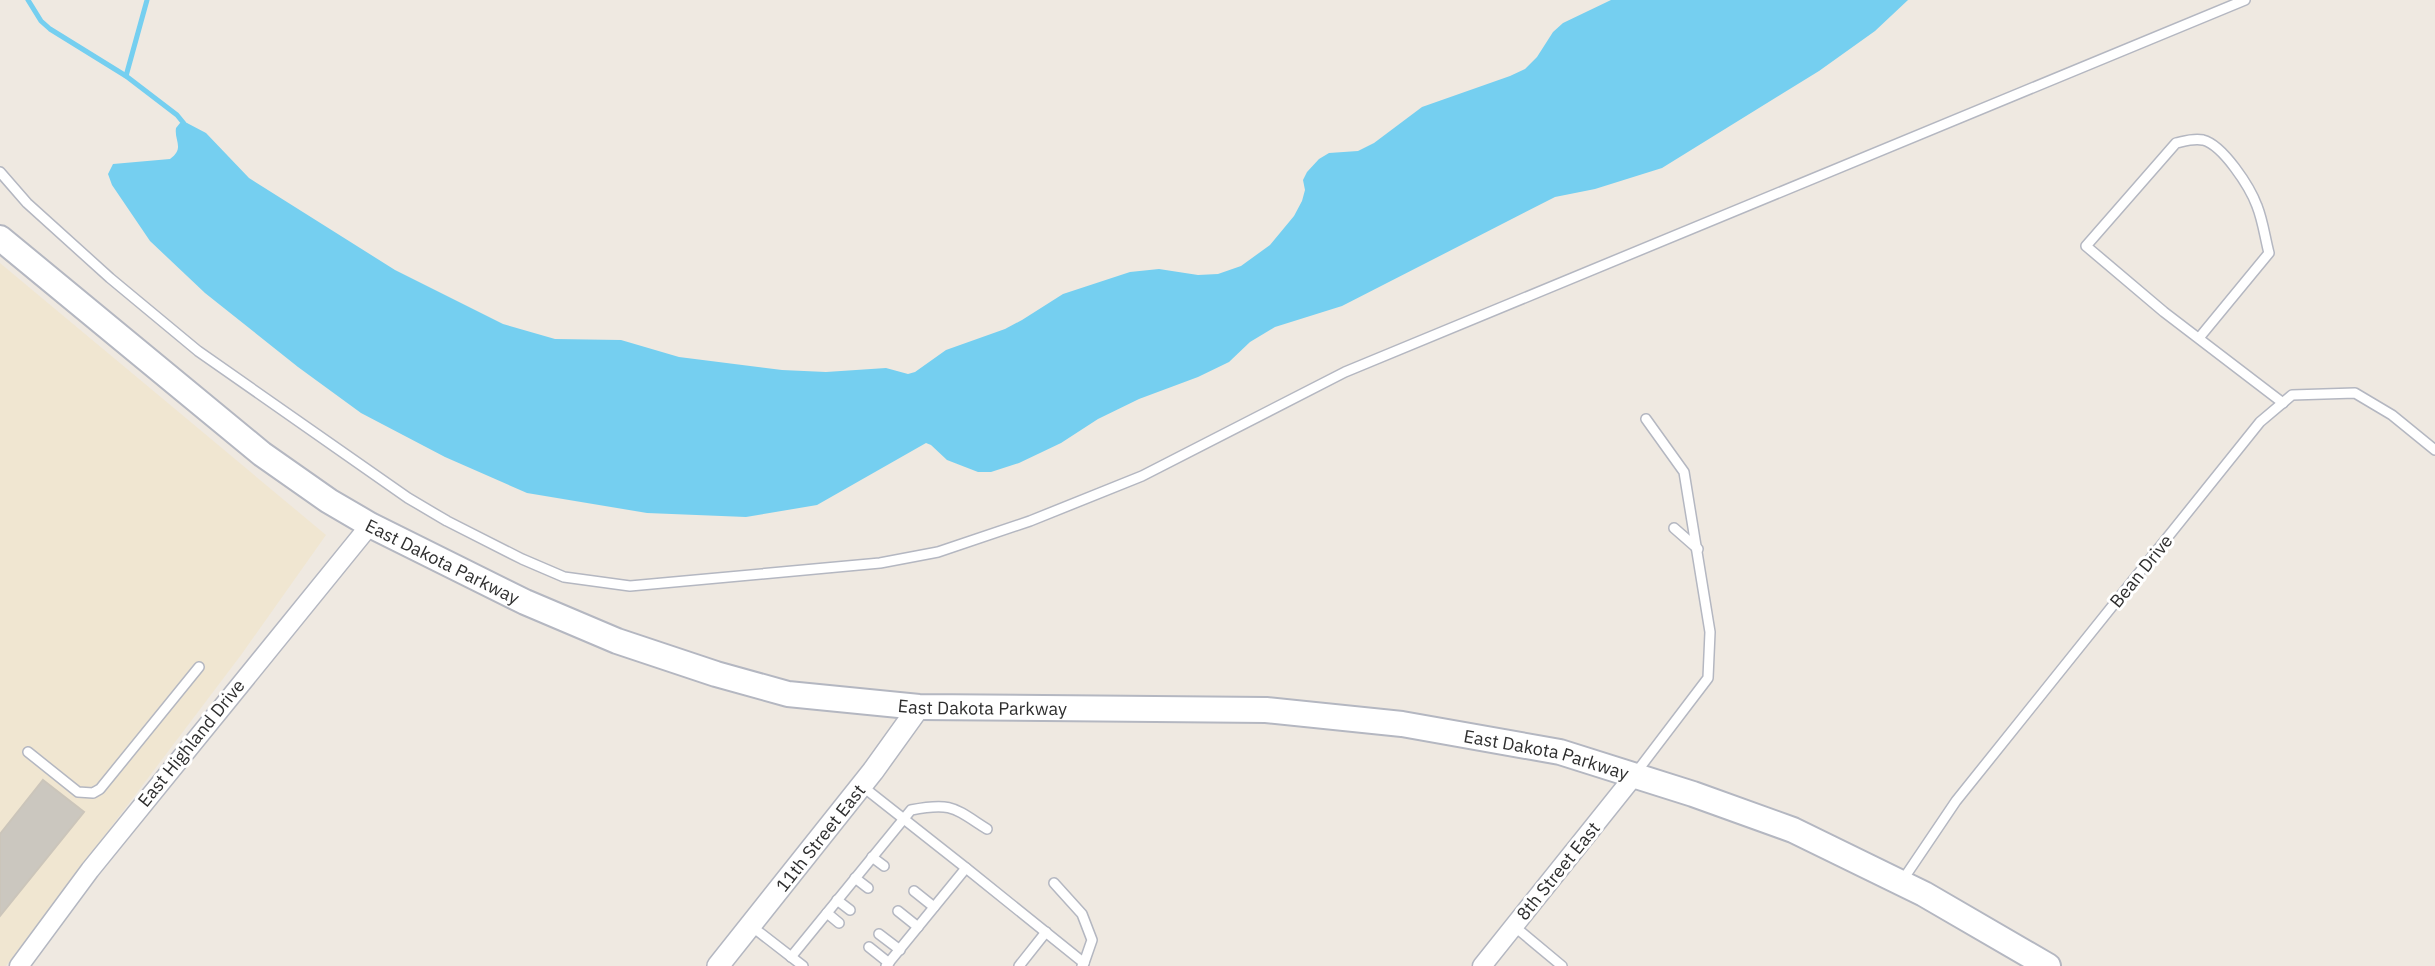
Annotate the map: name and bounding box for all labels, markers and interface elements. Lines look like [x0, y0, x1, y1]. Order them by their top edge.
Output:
street label: East Dakota Parkway [362, 513, 524, 609]
street label: Bean Drive [2105, 530, 2178, 612]
street label: East Highland Drive [133, 674, 250, 811]
street label: East Dakota Parkway [897, 693, 1067, 720]
street label: East Dakota Parkway [1462, 724, 1632, 785]
street label: 11th Street East [770, 779, 870, 896]
street label: 8th Street East [1511, 817, 1605, 925]

